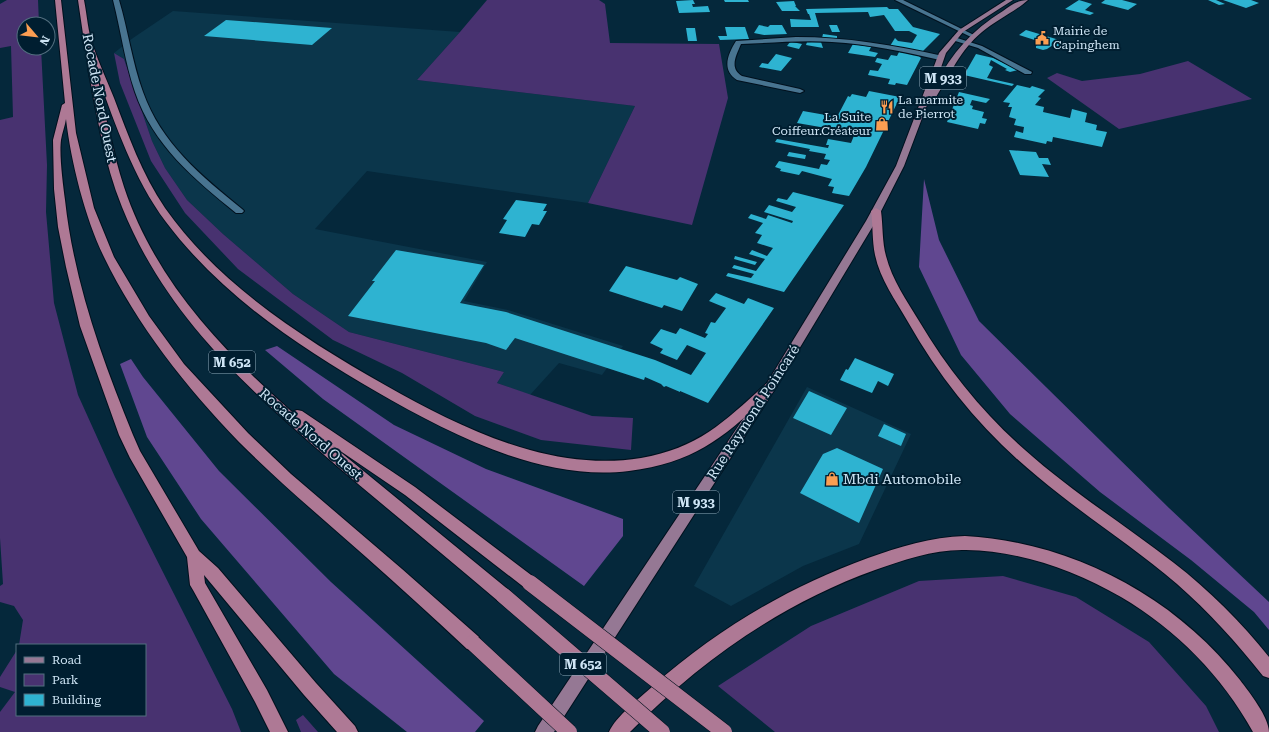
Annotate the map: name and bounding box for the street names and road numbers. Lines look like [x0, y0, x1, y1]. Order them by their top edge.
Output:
street label: Rocade Nord Ouest [80, 32, 120, 164]
road number: M 933 [920, 67, 966, 89]
street label: Rue Raymond Poincaré [704, 342, 803, 482]
road number: M 652 [209, 351, 255, 373]
street label: Rocade Nord Ouest [256, 385, 366, 483]
road number: M 933 [673, 491, 719, 513]
road number: M 652 [560, 653, 606, 675]

